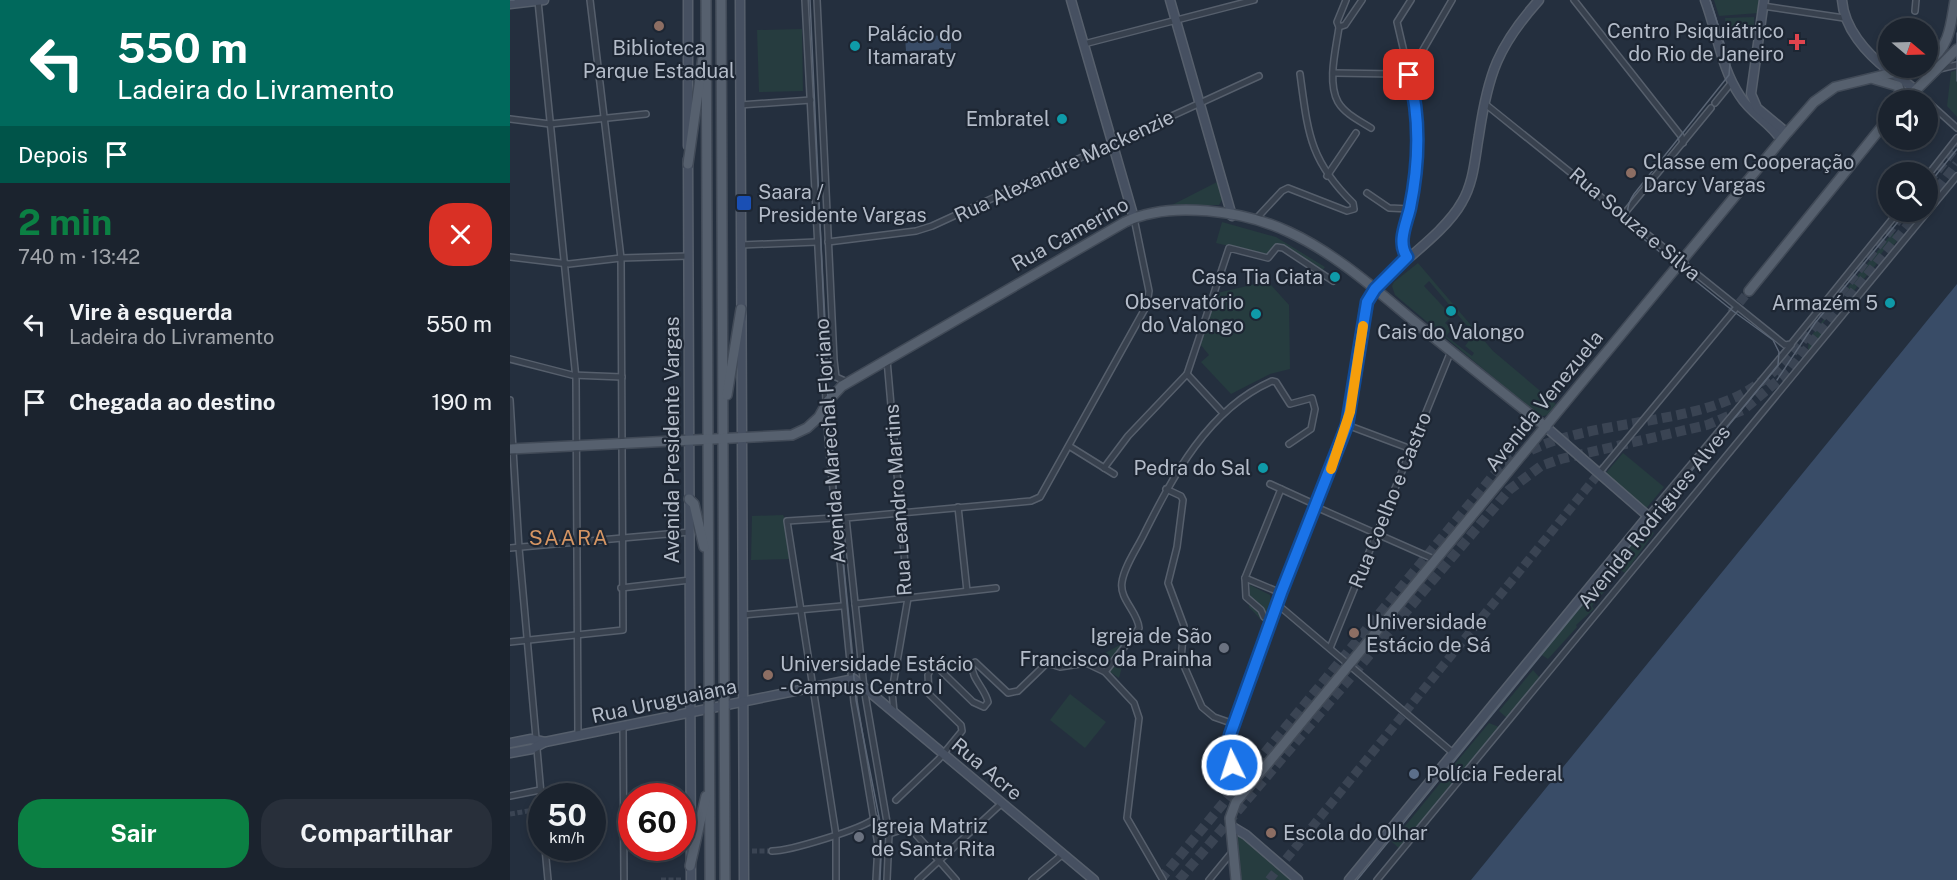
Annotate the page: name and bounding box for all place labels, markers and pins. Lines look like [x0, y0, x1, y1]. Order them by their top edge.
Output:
marker: Biblioteca Parque Estadual [652, 19, 666, 33]
place label: Centro Psiquiátrico do Rio de Janeiro [1607, 19, 1784, 66]
place label: Palácio do Itamaraty [867, 22, 962, 69]
marker: Centro Psiquiátrico do Rio de Janeiro [1788, 33, 1806, 51]
place label: Biblioteca Parque Estadual [583, 36, 735, 83]
marker: Palácio do Itamaraty [848, 39, 862, 53]
pin [1383, 49, 1434, 100]
place label: Embratel [966, 107, 1050, 131]
marker: Embratel [1055, 112, 1069, 126]
place label: Classe em Cooperação Darcy Vargas [1643, 150, 1854, 197]
marker: Classe em Cooperação Darcy Vargas [1624, 166, 1638, 180]
place label: Saara / Presidente Vargas [758, 180, 927, 227]
marker: Saara / Presidente Vargas [735, 194, 753, 212]
place label: Casa Tia Ciata [1191, 265, 1323, 289]
marker: Casa Tia Ciata [1328, 270, 1342, 284]
place label: Observatório do Valongo [1125, 290, 1244, 337]
place label: Armazém 5 [1772, 291, 1878, 315]
marker: Armazém 5 [1883, 296, 1897, 310]
marker: Cais do Valongo [1444, 304, 1458, 318]
marker: Observatório do Valongo [1249, 307, 1263, 321]
place label: Cais do Valongo [1377, 320, 1525, 344]
place label: Pedra do Sal [1134, 456, 1251, 480]
marker: Pedra do Sal [1256, 461, 1270, 475]
place label: Universidade Estácio de Sá [1366, 610, 1491, 657]
place label: Igreja de São Francisco da Prainha [1019, 624, 1212, 671]
marker: Universidade Estácio de Sá [1347, 626, 1361, 640]
marker: Igreja de São Francisco da Prainha [1217, 641, 1231, 655]
place label: Universidade Estácio - Campus Centro I [780, 652, 973, 699]
marker: Universidade Estácio - Campus Centro I [761, 668, 775, 682]
place label: Polícia Federal [1426, 762, 1563, 786]
marker: Polícia Federal [1407, 767, 1421, 781]
place label: Igreja Matriz de Santa Rita [871, 814, 995, 861]
place label: Escola do Olhar [1283, 821, 1428, 845]
marker: Escola do Olhar [1264, 826, 1278, 840]
marker: Igreja Matriz de Santa Rita [852, 830, 866, 844]

